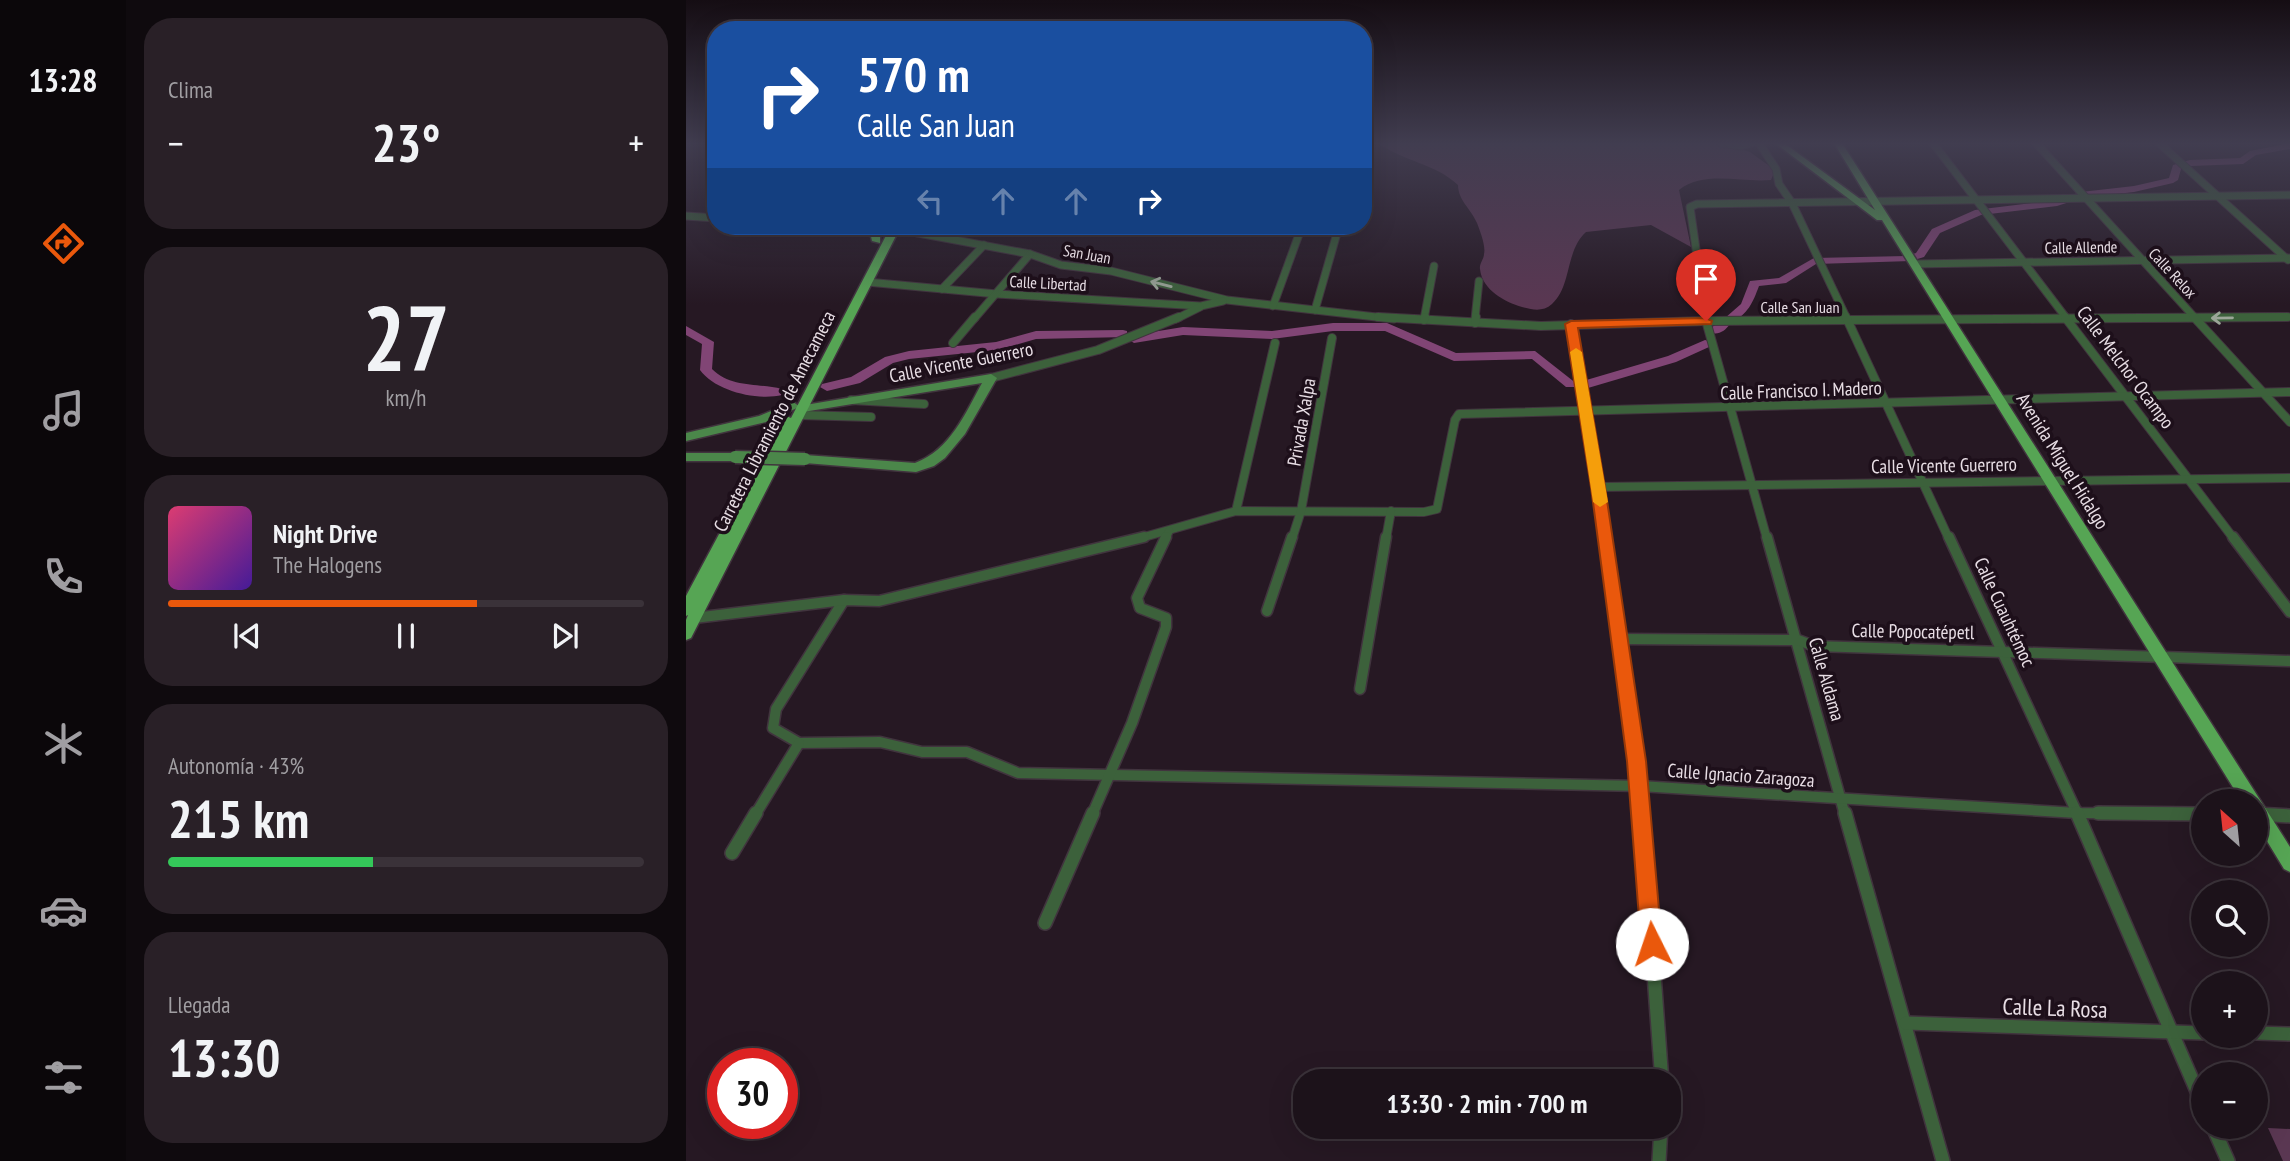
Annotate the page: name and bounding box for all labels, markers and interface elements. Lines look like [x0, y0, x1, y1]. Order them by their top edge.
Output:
text: 570 m [857, 42, 970, 106]
icon: right [742, 49, 833, 140]
text: 13:28 [28, 59, 98, 101]
text: Clima [168, 75, 213, 104]
text: Calle San Juan [857, 104, 1015, 146]
text: 23° [372, 109, 440, 176]
text: − [168, 118, 184, 167]
text: + [628, 118, 644, 167]
icon: left [911, 182, 949, 220]
icon: ahead [984, 182, 1022, 220]
icon: ahead [1057, 182, 1095, 220]
icon: right [1130, 182, 1168, 220]
icon: directions [39, 219, 88, 268]
street label: Calle Allende [2044, 236, 2118, 258]
street label: San Juan [1062, 240, 1112, 268]
street label: Calle Relox [2145, 244, 2202, 303]
pin [1676, 249, 1736, 321]
icon: arrive [1687, 260, 1725, 298]
street label: Calle Libertad [1009, 271, 1087, 295]
one-way arrow [1150, 277, 1173, 290]
text: 27 [363, 278, 450, 396]
street label: Calle San Juan [1761, 297, 1839, 317]
street label: Calle Melchor Ocampo [2072, 301, 2180, 433]
street label: Carretera Libramiento de Amecameca [708, 307, 840, 535]
one-way arrow [2211, 311, 2234, 324]
street label: Calle Vicente Guerrero [887, 336, 1035, 388]
street label: Calle Francisco I. Madero [1720, 375, 1882, 405]
street label: Privada Xalpa [1281, 376, 1321, 468]
text: km/h [386, 383, 426, 412]
icon: music [39, 386, 88, 435]
street label: Avenida Miguel Hidalgo [2012, 389, 2114, 533]
street label: Calle Vicente Guerrero [1871, 452, 2017, 478]
text: Night Drive [273, 517, 378, 550]
text: The Halogens [273, 550, 382, 579]
icon: phone [39, 552, 88, 601]
street label: Calle Cuauhtémoc [1969, 553, 2041, 671]
icon: previous [228, 617, 266, 655]
icon: pause [387, 617, 425, 655]
icon: next [546, 617, 584, 655]
street label: Calle Popocatépetl [1852, 618, 1975, 644]
street label: Calle Aldama [1804, 635, 1850, 723]
icon: climate [39, 719, 88, 768]
text: Autonomía · 43% [168, 751, 304, 780]
street label: Calle Ignacio Zaragoza [1667, 758, 1815, 792]
text: 215 km [168, 785, 309, 852]
north arrow [2191, 789, 2268, 866]
map controls [2191, 789, 2268, 1139]
button: search [2191, 880, 2268, 957]
icon: car [39, 886, 88, 935]
position arrow [1615, 907, 1689, 981]
button: + [2191, 971, 2268, 1048]
text: Llegada [168, 990, 231, 1019]
street label: Calle La Rosa [2002, 991, 2108, 1024]
text: 13:30 [168, 1024, 280, 1091]
speed limit sign: 30 [707, 1048, 798, 1139]
icon: filters [39, 1053, 88, 1102]
button: − [2191, 1062, 2268, 1139]
text: 13:30 · 2 min · 700 m [1387, 1087, 1587, 1120]

